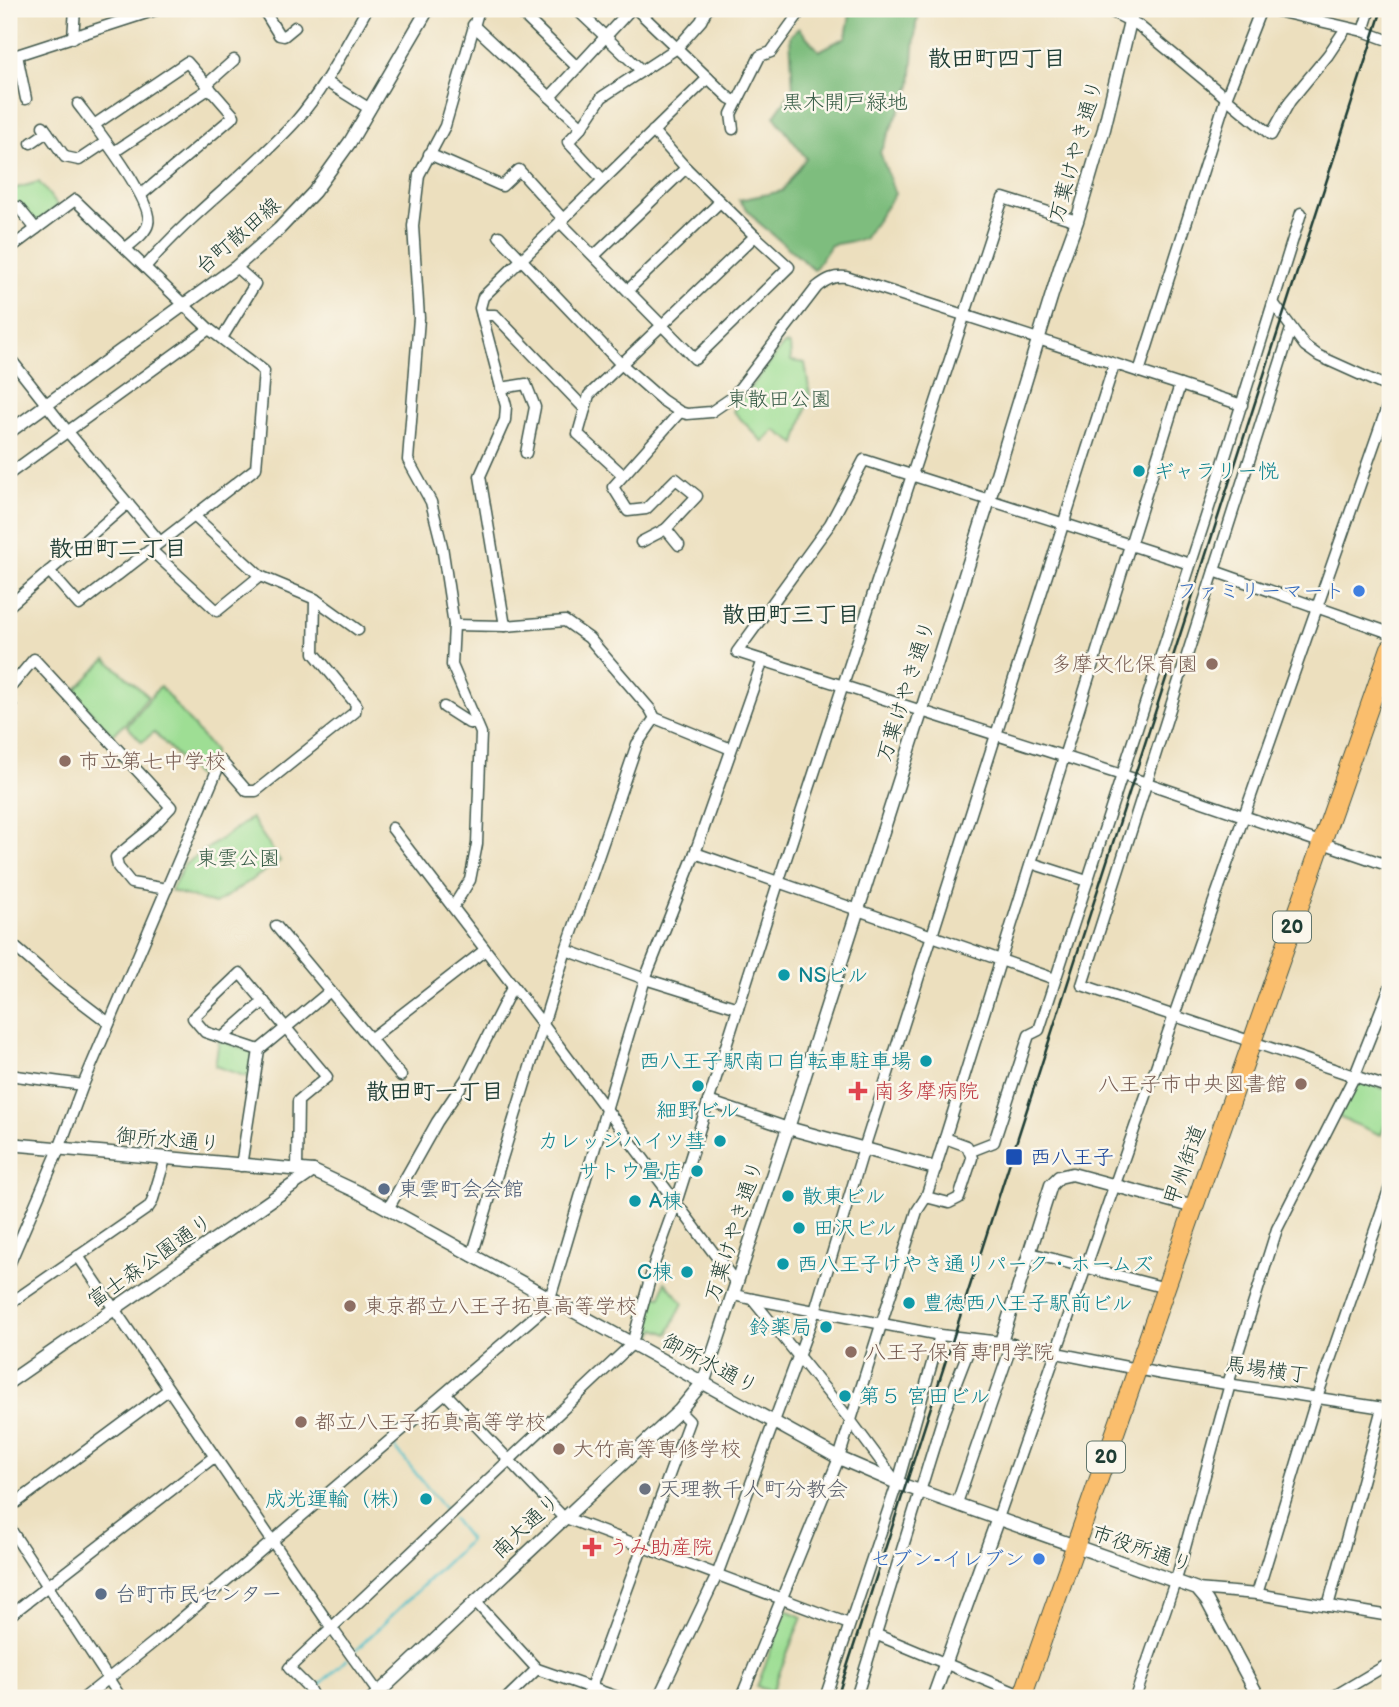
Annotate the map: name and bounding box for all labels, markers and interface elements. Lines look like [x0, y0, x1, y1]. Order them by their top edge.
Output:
district label: 散田町四丁目 [928, 45, 1066, 73]
street label: 万葉けやき通り [1044, 77, 1108, 225]
park label: 黒木開戸緑地 [782, 90, 908, 115]
street label: 台町散田線 [190, 192, 286, 280]
park label: 東散田公園 [727, 387, 832, 412]
place label: ギャラリー悦 [1153, 459, 1279, 484]
marker: ギャラリー悦 [1131, 463, 1147, 479]
district label: 散田町二丁目 [49, 535, 187, 563]
place label: ファミリーマート [1177, 579, 1345, 604]
marker: ファミリーマート [1351, 583, 1367, 599]
district label: 散田町三丁目 [722, 601, 860, 629]
street label: 万葉けやき通り [871, 617, 941, 765]
place label: 多摩文化保育園 [1051, 652, 1198, 677]
marker: 多摩文化保育園 [1204, 656, 1220, 672]
place label: 市立第七中学校 [79, 749, 226, 774]
marker: 市立第七中学校 [57, 753, 73, 769]
park label: 東雲公園 [196, 846, 280, 871]
road number: 20 [1273, 911, 1311, 942]
place label: NSビル [798, 963, 868, 988]
marker: NSビル [776, 967, 792, 983]
place label: 西八王子駅南口自転車駐車場 [639, 1049, 912, 1074]
marker: 西八王子駅南口自転車駐車場 [918, 1053, 934, 1069]
place label: 八王子市中央図書館 [1098, 1072, 1287, 1097]
marker: 八王子市中央図書館 [1293, 1076, 1309, 1092]
district label: 散田町一丁目 [366, 1078, 504, 1106]
marker: 細野ビル [690, 1078, 706, 1094]
place label: 南多摩病院 [874, 1079, 979, 1104]
marker: 南多摩病院 [848, 1081, 868, 1101]
place label: 細野ビル [656, 1098, 740, 1123]
street label: 甲州街道 [1159, 1121, 1211, 1209]
street label: 御所水通り [115, 1123, 221, 1157]
place label: カレッジハイツ彗 [538, 1129, 706, 1154]
marker: カレッジハイツ彗 [712, 1133, 728, 1149]
place label: 西八王子 [1030, 1145, 1114, 1170]
marker: 西八王子 [1004, 1147, 1024, 1167]
street label: 万葉けやき通り [699, 1157, 769, 1305]
place label: サトウ畳店 [578, 1159, 683, 1184]
marker: サトウ畳店 [689, 1163, 705, 1179]
place label: 東雲町会会館 [398, 1177, 524, 1202]
marker: 東雲町会会館 [376, 1181, 392, 1197]
place label: 散東ビル [802, 1184, 886, 1209]
marker: 散東ビル [780, 1188, 796, 1204]
place label: A棟 [649, 1189, 683, 1214]
marker: A棟 [627, 1193, 643, 1209]
street label: 富士森公園通り [83, 1209, 217, 1313]
place label: 田沢ビル [813, 1216, 897, 1241]
marker: 田沢ビル [791, 1220, 807, 1236]
place label: 西八王子けやき通りパーク・ホームズ [797, 1252, 1153, 1277]
marker: 西八王子けやき通りパーク・ホームズ [775, 1256, 791, 1272]
place label: C棟 [637, 1260, 673, 1285]
marker: C棟 [679, 1264, 695, 1280]
place label: 豊徳西八王子駅前ビル [923, 1291, 1133, 1316]
place label: 東京都立八王子拓真高等学校 [364, 1294, 637, 1319]
marker: 豊徳西八王子駅前ビル [901, 1295, 917, 1311]
marker: 東京都立八王子拓真高等学校 [342, 1298, 358, 1314]
place label: 鈴薬局 [749, 1315, 812, 1340]
marker: 鈴薬局 [818, 1319, 834, 1335]
street label: 御所水通り [658, 1328, 762, 1400]
place label: 八王子保育専門学院 [865, 1340, 1054, 1365]
marker: 八王子保育専門学院 [843, 1344, 859, 1360]
street label: 馬場横丁 [1224, 1352, 1310, 1388]
place label: 第５ 宮田ビル [859, 1384, 990, 1409]
marker: 第５ 宮田ビル [837, 1388, 853, 1404]
place label: 都立八王子拓真高等学校 [315, 1410, 546, 1435]
marker: 都立八王子拓真高等学校 [293, 1414, 309, 1430]
place label: 大竹高等専修学校 [573, 1437, 741, 1462]
marker: 大竹高等専修学校 [551, 1441, 567, 1457]
road number: 20 [1087, 1442, 1125, 1472]
place label: 天理教千人町分教会 [659, 1477, 848, 1502]
marker: 天理教千人町分教会 [637, 1481, 653, 1497]
place label: 成光運輸（株） [265, 1487, 412, 1512]
street label: 南大通り [487, 1488, 565, 1564]
marker: 成光運輸（株） [418, 1491, 434, 1507]
street label: 市役所通り [1088, 1520, 1196, 1578]
place label: うみ助産院 [608, 1535, 713, 1560]
marker: うみ助産院 [582, 1537, 602, 1557]
place label: セブン-イレブン [870, 1547, 1025, 1572]
marker: セブン-イレブン [1031, 1551, 1047, 1567]
place label: 台町市民センター [115, 1582, 282, 1607]
marker: 台町市民センター [93, 1586, 109, 1602]

